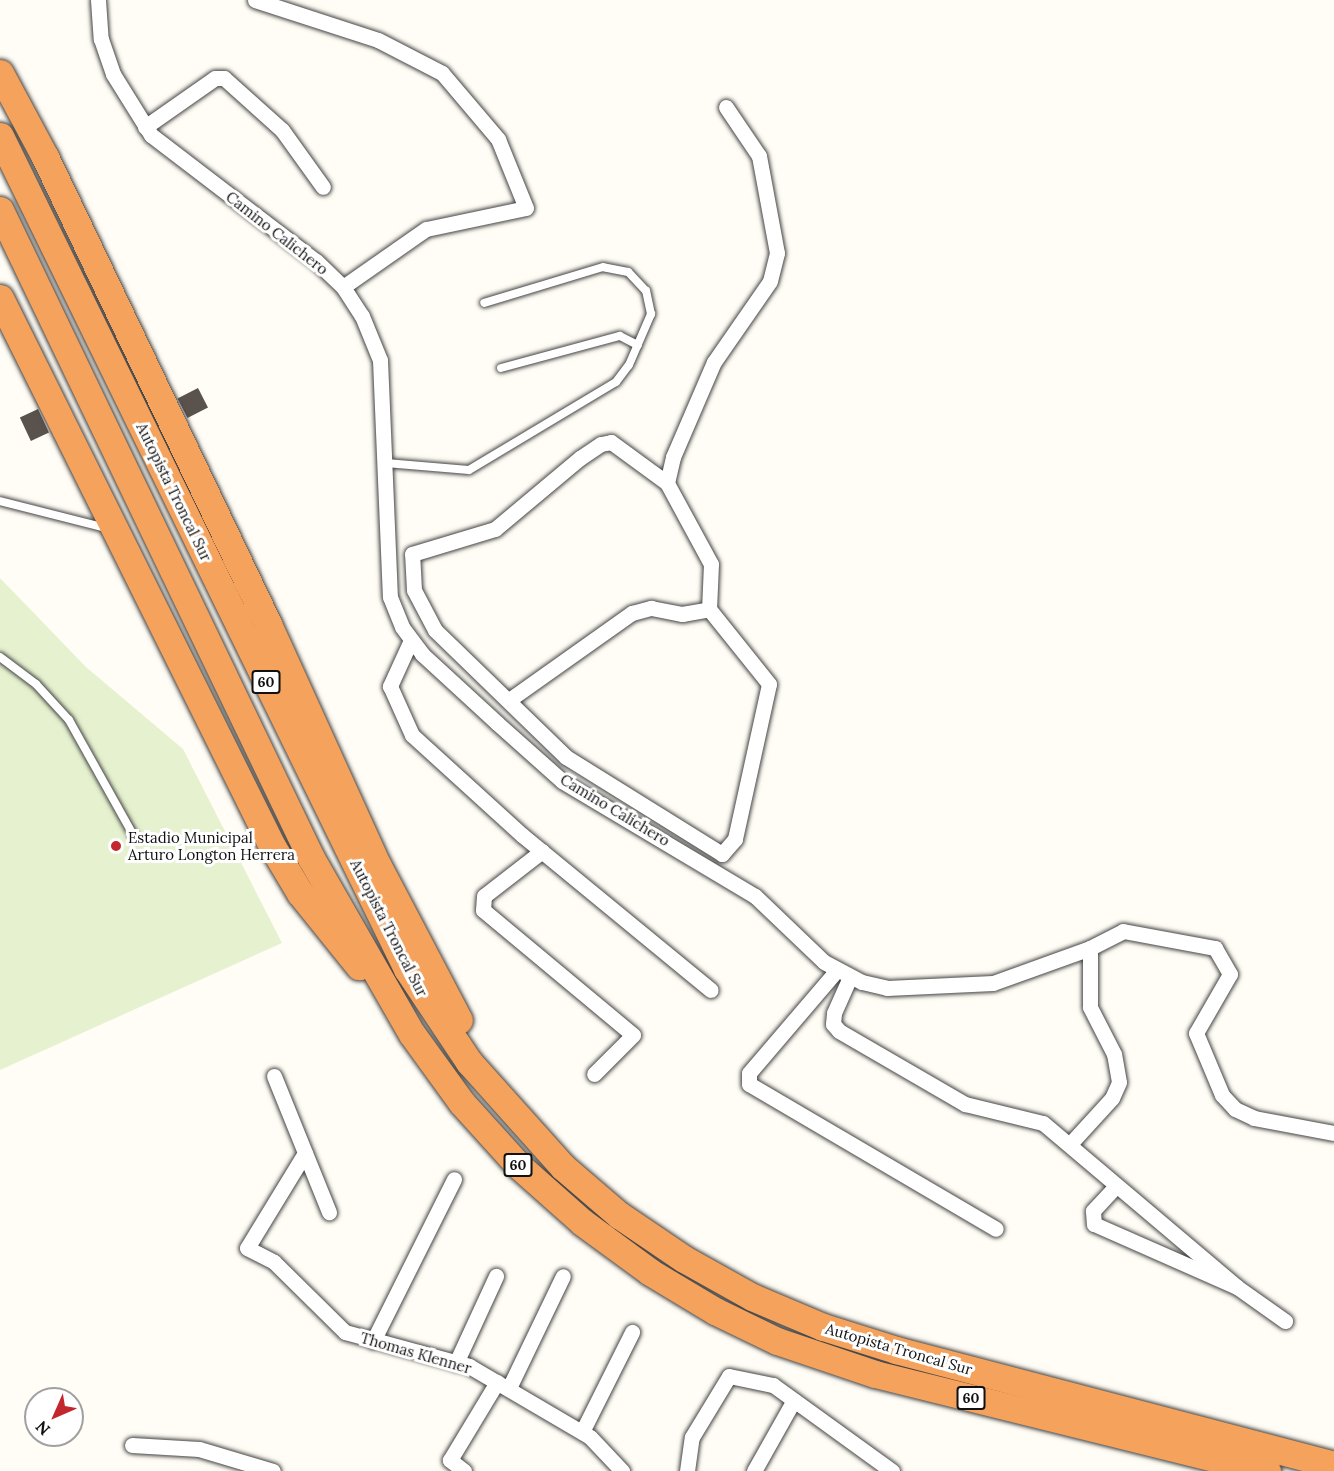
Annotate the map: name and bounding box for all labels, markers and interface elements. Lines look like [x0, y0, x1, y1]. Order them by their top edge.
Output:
street label: Camino Calichero [222, 188, 332, 278]
street label: Autopista Troncal Sur [133, 420, 215, 564]
road number: 60 [251, 671, 281, 693]
street label: Camino Calichero [557, 770, 673, 850]
place label: Estadio Municipal Arturo Longton Herrera [128, 828, 295, 863]
marker: Estadio Municipal Arturo Longton Herrera [109, 839, 123, 853]
street label: Autopista Troncal Sur [347, 856, 431, 1000]
road number: 60 [503, 1154, 533, 1176]
street label: Autopista Troncal Sur [824, 1319, 974, 1379]
street label: Thomas Klenner [358, 1329, 474, 1377]
north arrow [24, 1387, 84, 1447]
road number: 60 [956, 1387, 986, 1409]
text: N [31, 1417, 54, 1440]

